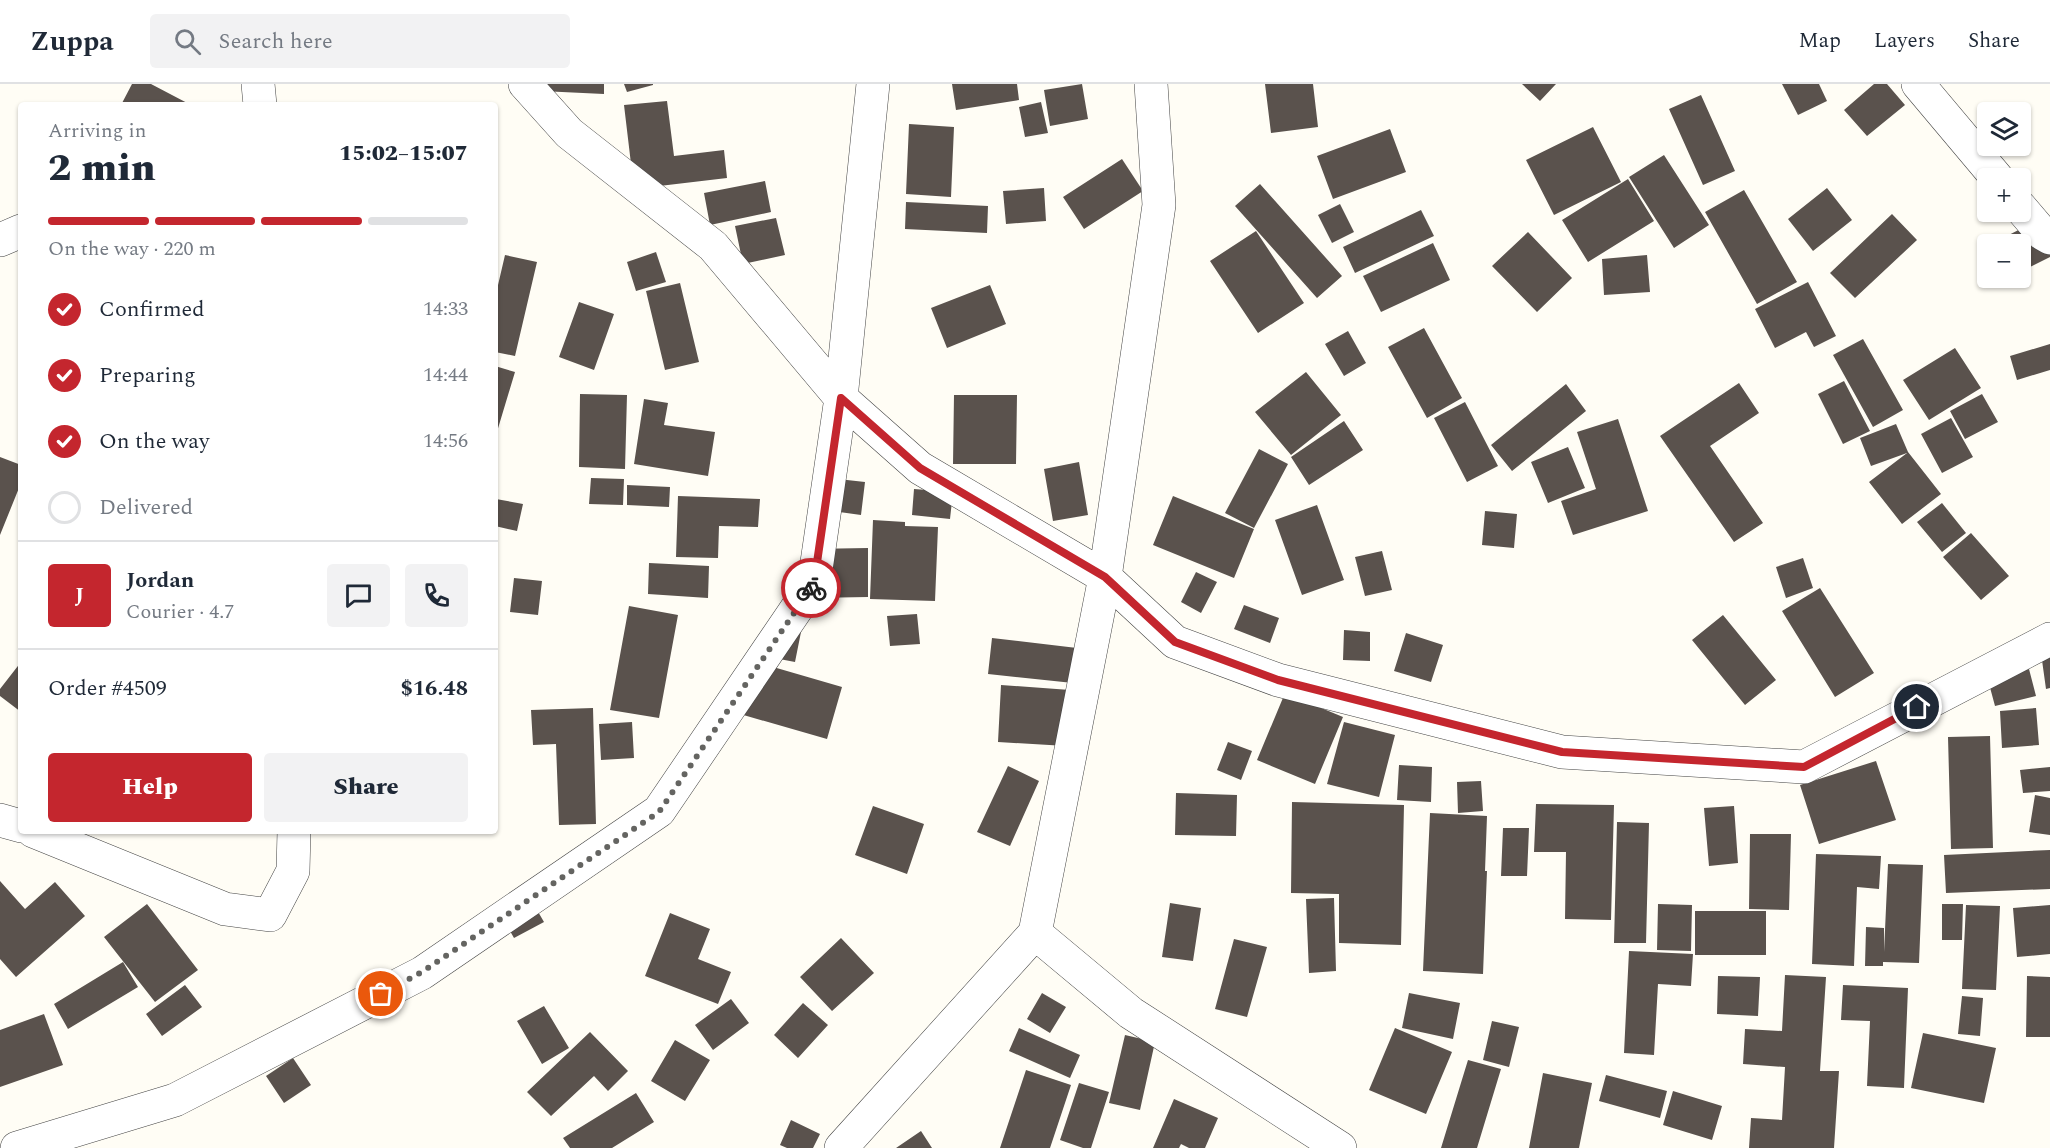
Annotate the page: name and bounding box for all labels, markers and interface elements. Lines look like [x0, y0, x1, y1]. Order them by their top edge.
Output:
search box [150, 14, 570, 68]
text: Zuppa [30, 20, 114, 63]
icon: search [171, 25, 204, 58]
text: Search here [219, 25, 333, 58]
text: Map [1799, 25, 1841, 57]
text: Layers [1874, 25, 1935, 57]
text: Share [1968, 25, 2020, 57]
map controls [1977, 102, 2031, 288]
button: layers [1977, 102, 2031, 156]
text: Arriving in [48, 116, 146, 146]
text: 15:02–15:07 [339, 137, 468, 170]
text: 2 min [48, 139, 156, 198]
button: + [1977, 168, 2031, 222]
text: On the way · 220 m [48, 234, 216, 264]
button: − [1977, 234, 2031, 288]
icon: check [48, 293, 81, 326]
text: Confirmed [99, 293, 205, 326]
text: 14:33 [423, 294, 468, 324]
icon: check [48, 359, 81, 392]
text: Preparing [99, 359, 196, 392]
text: 14:44 [423, 360, 468, 390]
icon: check [48, 425, 81, 458]
text: On the way [99, 425, 210, 458]
text: 14:56 [423, 426, 468, 456]
text: Delivered [99, 491, 193, 524]
courier [781, 558, 841, 618]
text: Jordan [126, 564, 194, 597]
button: chat [327, 564, 390, 627]
button: phone [405, 564, 468, 627]
icon: bike [795, 572, 828, 605]
text: J [75, 579, 84, 612]
text: Courier · 4.7 [126, 597, 234, 627]
text: Order #4509 [48, 672, 167, 705]
text: $16.48 [400, 672, 468, 705]
pin [1891, 681, 1942, 732]
icon: home [1900, 690, 1933, 723]
button: Help [48, 753, 252, 822]
button: Share [264, 753, 468, 822]
pin [355, 968, 406, 1019]
icon: bag [364, 977, 397, 1010]

